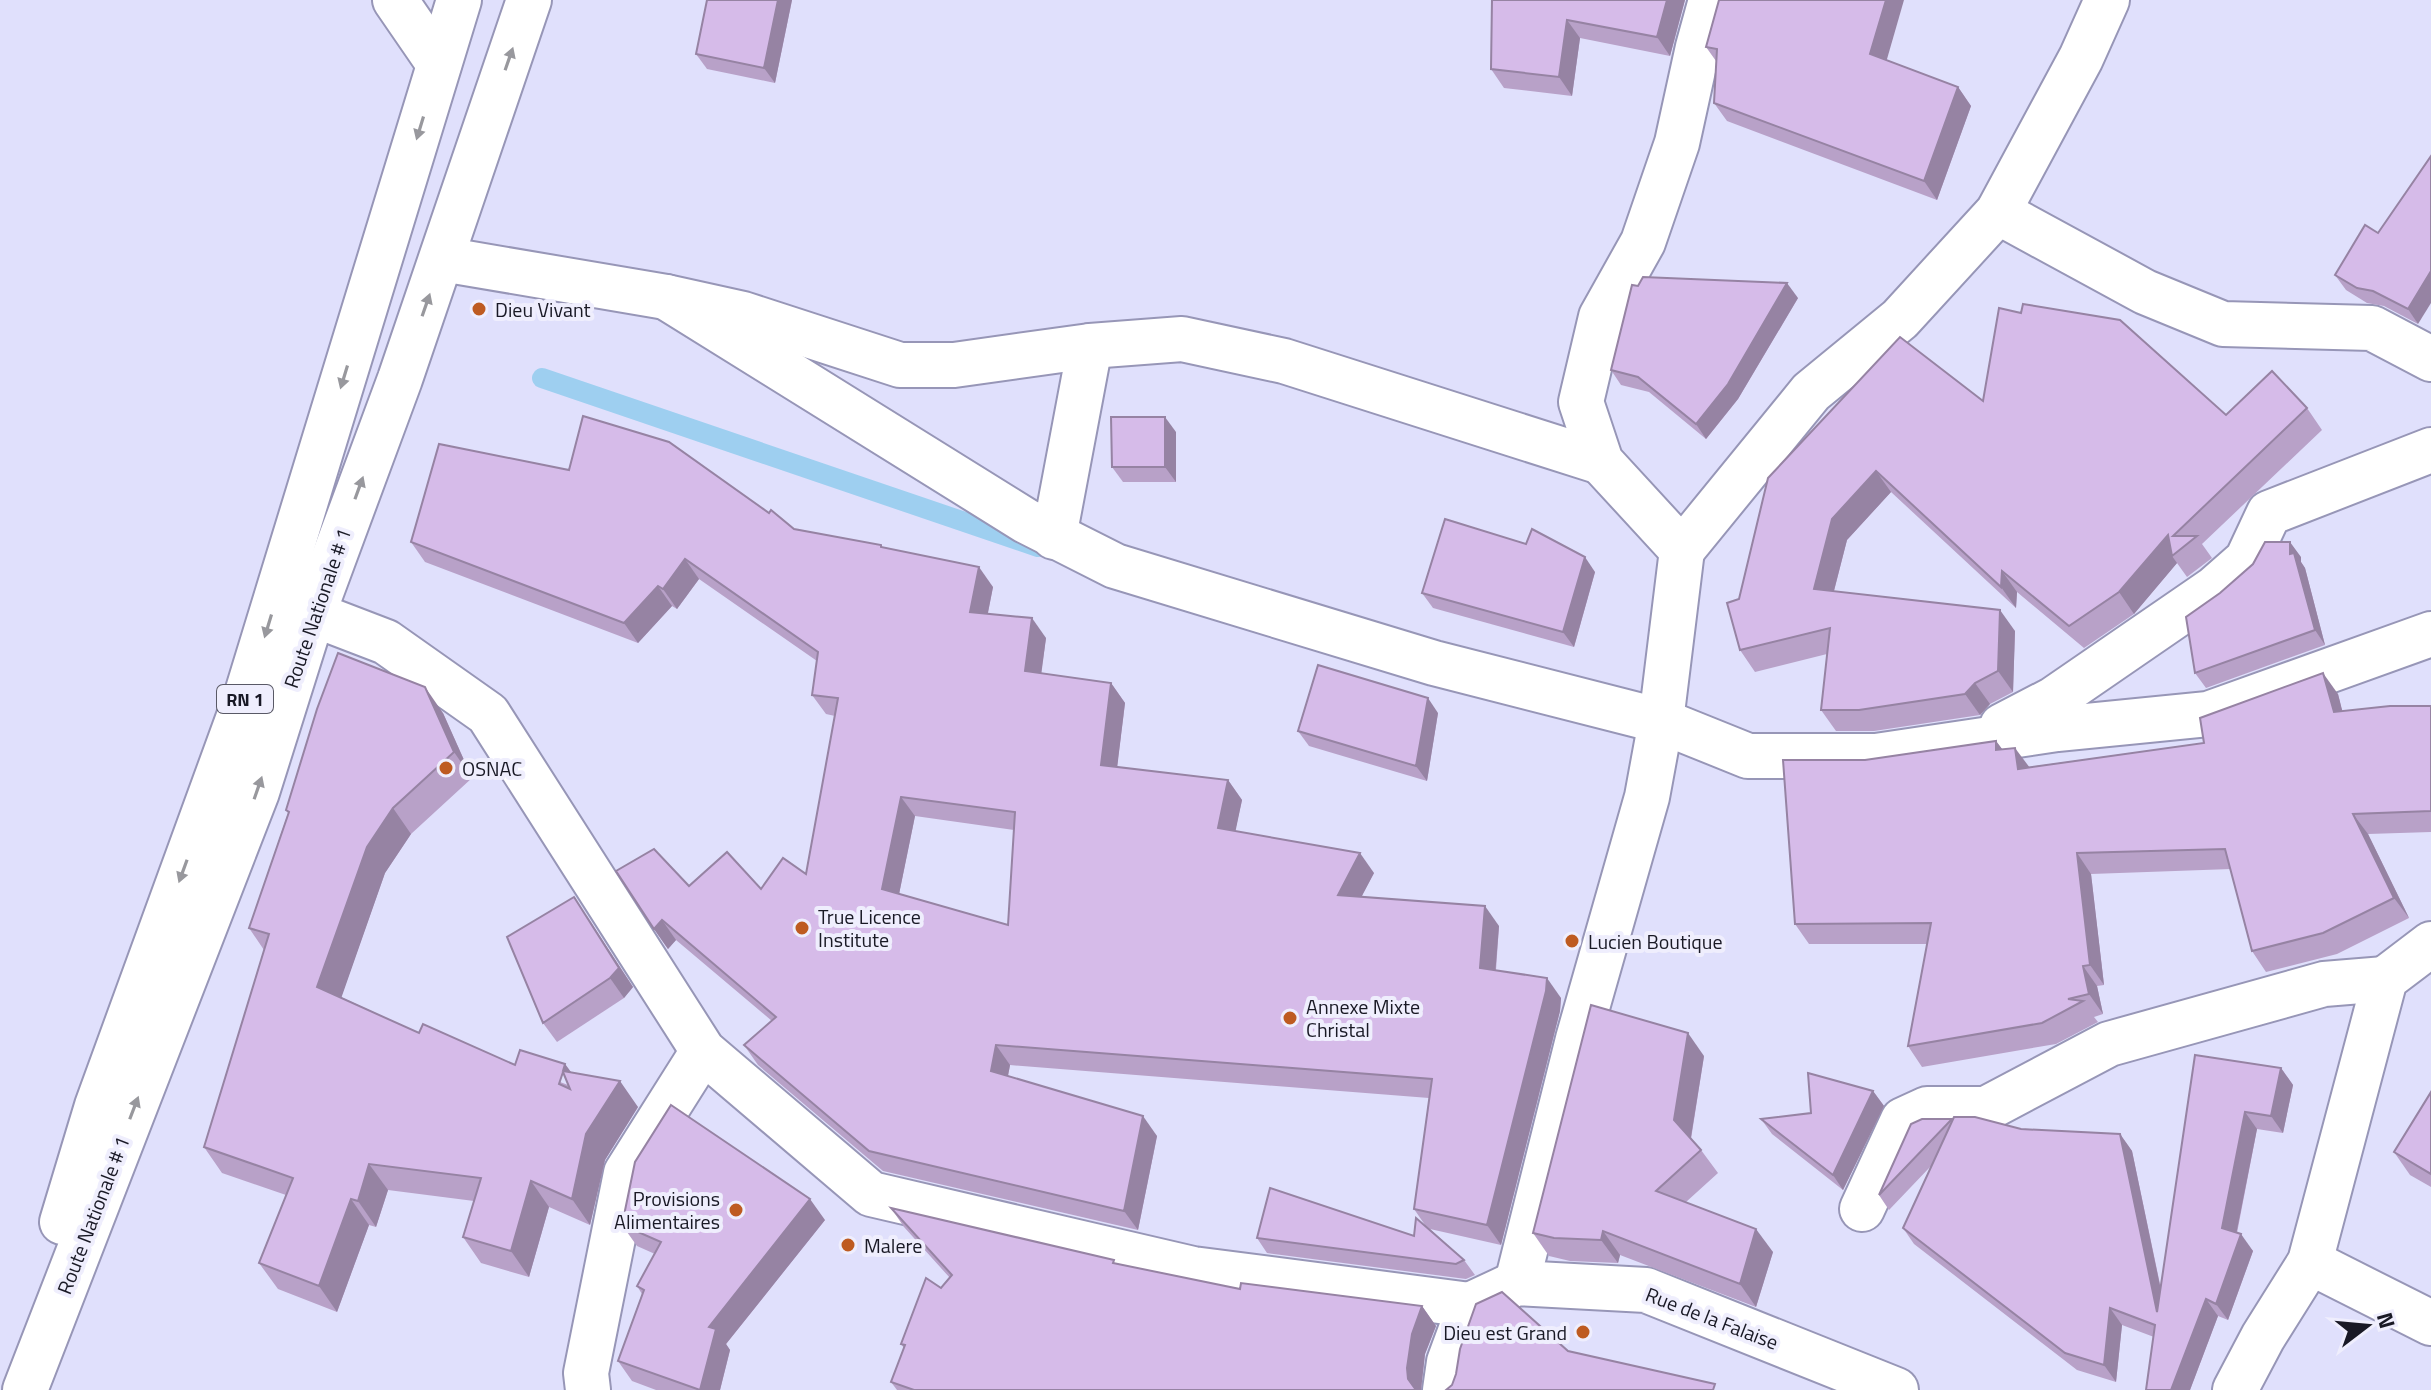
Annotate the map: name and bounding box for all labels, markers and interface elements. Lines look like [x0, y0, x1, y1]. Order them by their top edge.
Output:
one-way arrow [504, 47, 516, 71]
one-way arrow [413, 117, 426, 141]
one-way arrow [420, 293, 432, 317]
place label: Dieu Vivant [495, 294, 591, 325]
marker: Dieu Vivant [470, 300, 488, 318]
one-way arrow [337, 365, 350, 389]
one-way arrow [353, 476, 366, 500]
street label: Route Nationale # 1 [275, 524, 359, 692]
one-way arrow [261, 614, 274, 638]
road number: RN 1 [217, 685, 273, 713]
place label: OSNAC [462, 753, 522, 784]
marker: OSNAC [437, 759, 455, 777]
one-way arrow [252, 775, 264, 799]
one-way arrow [176, 859, 188, 883]
place label: True Licence Institute [818, 901, 921, 955]
marker: True Licence Institute [793, 919, 811, 937]
place label: Lucien Boutique [1588, 926, 1723, 957]
marker: Lucien Boutique [1563, 932, 1581, 950]
place label: Annexe Mixte Christal [1306, 991, 1420, 1045]
marker: Annexe Mixte Christal [1281, 1009, 1299, 1027]
one-way arrow [128, 1096, 141, 1120]
street label: Route Nationale # 1 [49, 1131, 137, 1299]
place label: Provisions Alimentaires [614, 1183, 720, 1237]
marker: Provisions Alimentaires [727, 1201, 745, 1219]
place label: Malere [864, 1230, 922, 1261]
marker: Malere [839, 1236, 857, 1254]
street label: Rue de la Falaise [1641, 1278, 1783, 1358]
north arrow [2327, 1286, 2407, 1366]
text: N [2368, 1308, 2405, 1333]
place label: Dieu est Grand [1443, 1317, 1567, 1348]
marker: Dieu est Grand [1574, 1323, 1592, 1341]

